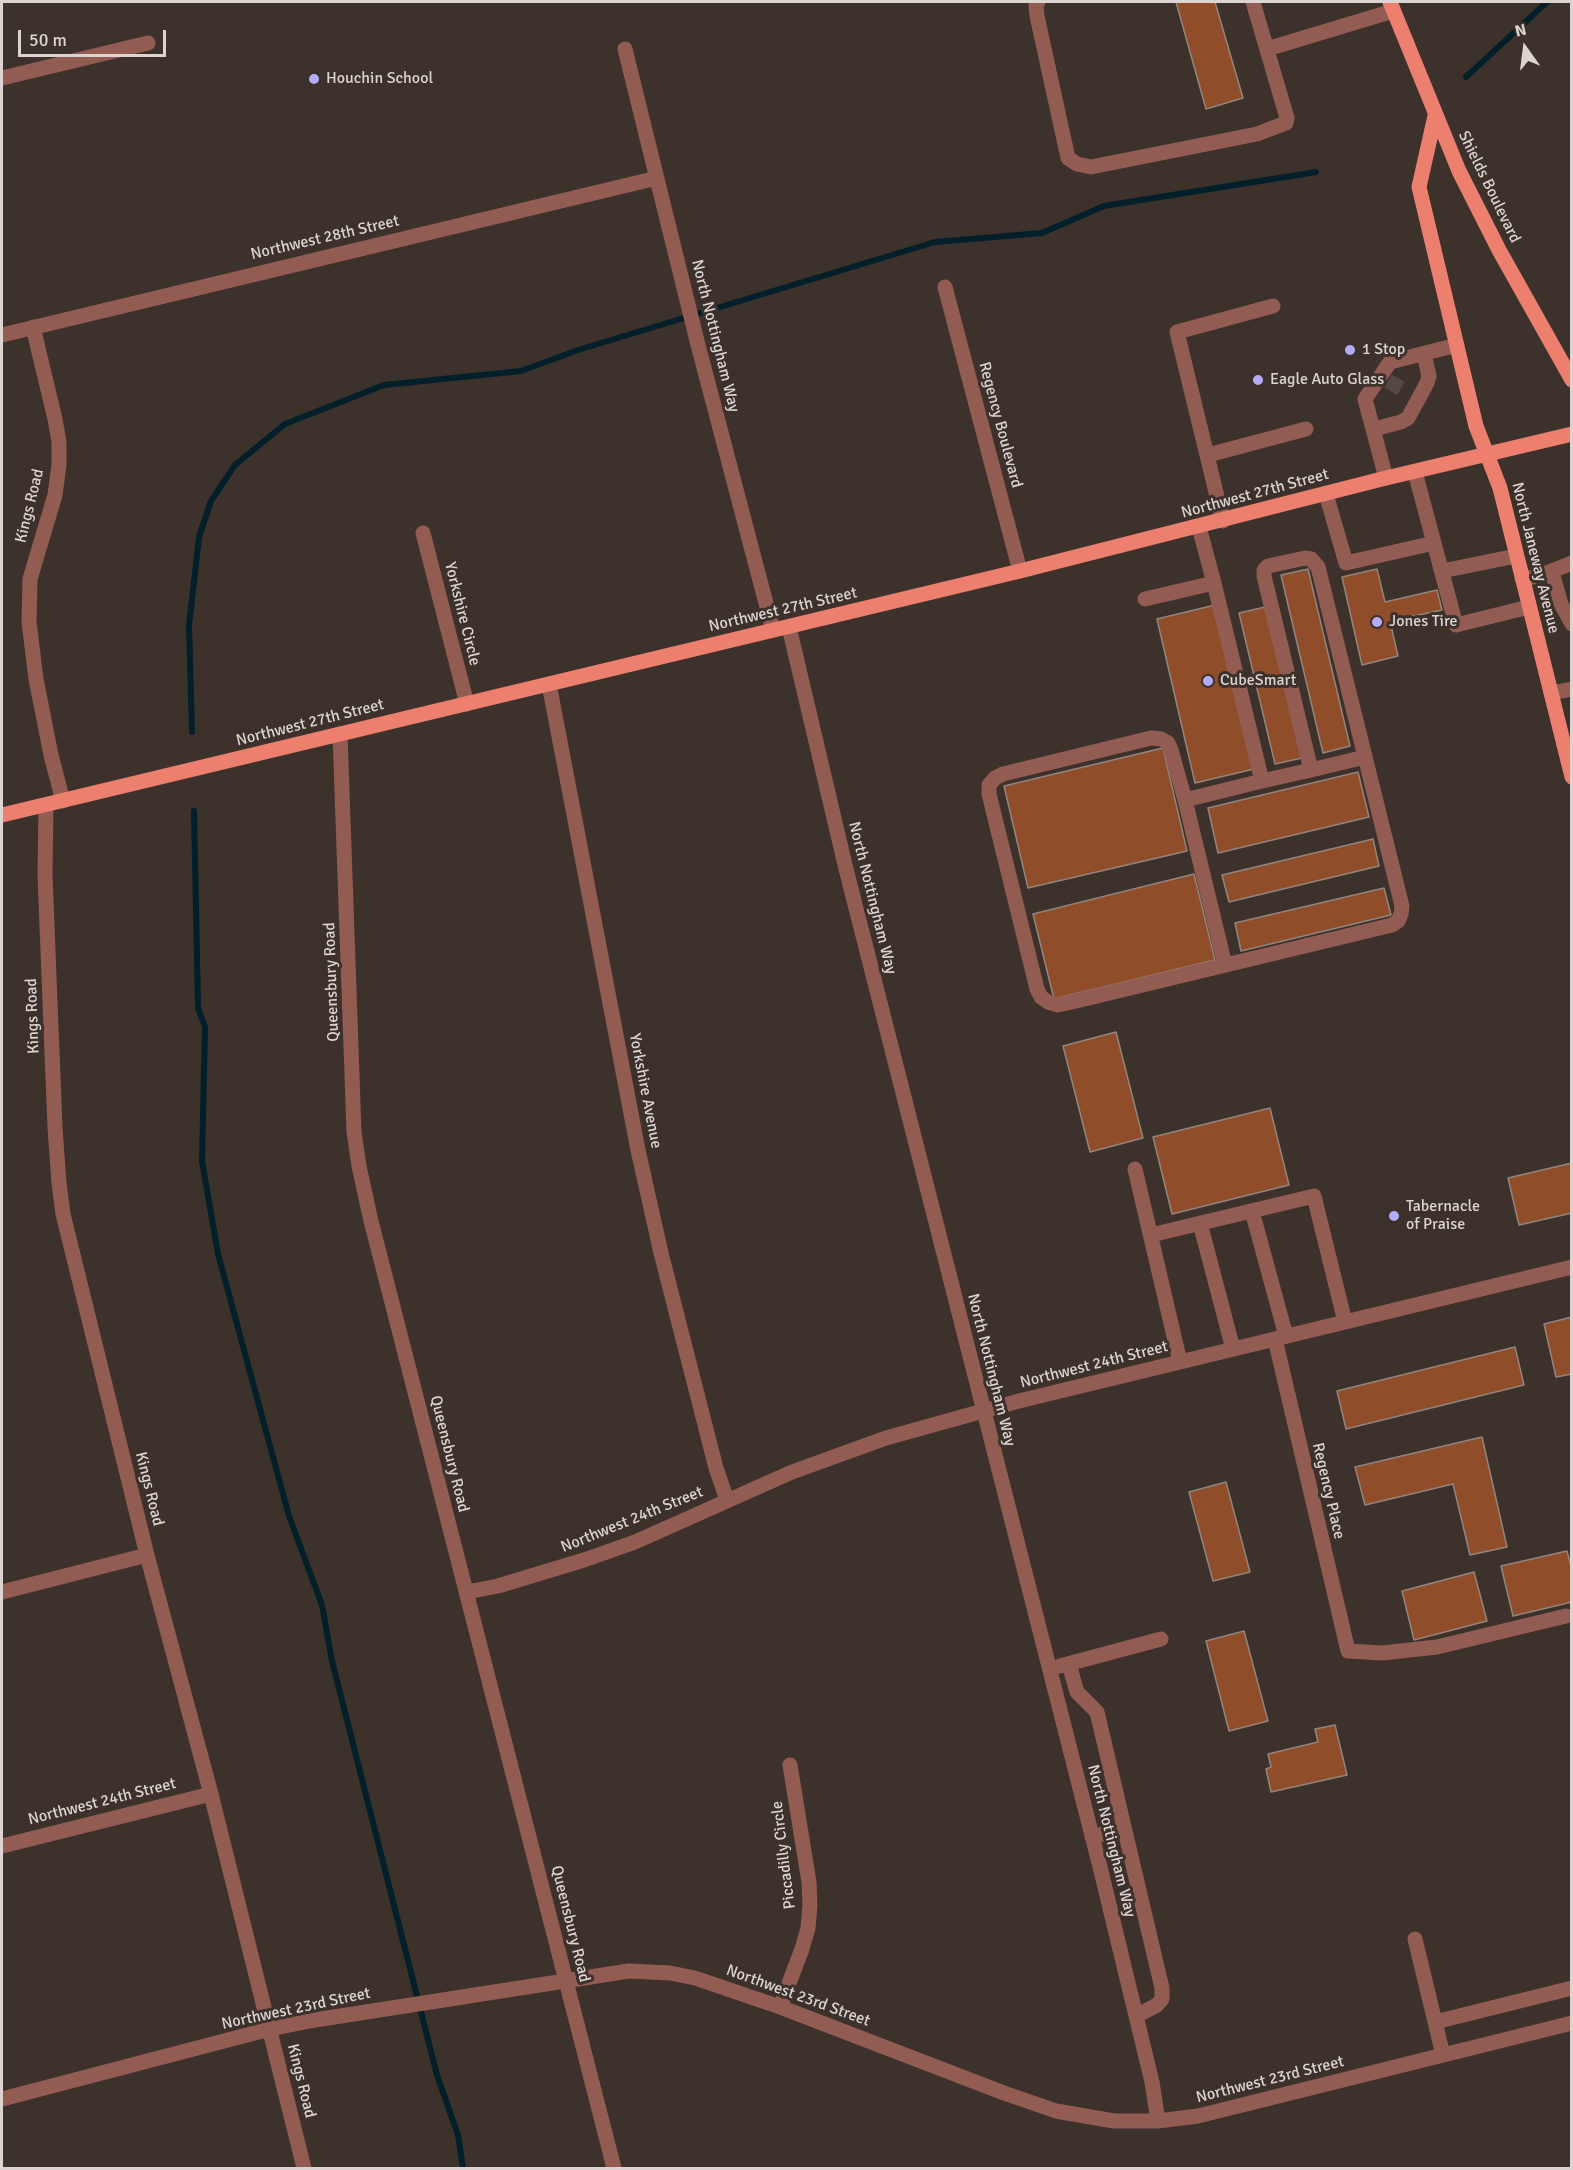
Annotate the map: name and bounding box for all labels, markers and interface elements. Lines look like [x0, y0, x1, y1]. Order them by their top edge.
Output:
scale bar [21, 18, 170, 56]
north arrow [1495, 18, 1555, 78]
text: N [1513, 19, 1528, 42]
text: 50 m [29, 29, 67, 51]
place label: Houchin School [326, 69, 433, 89]
marker: Houchin School [307, 72, 321, 86]
street label: Shields Boulevard [1454, 128, 1524, 246]
street label: Northwest 28th Street [249, 212, 401, 264]
street label: North Nottingham Way [687, 258, 743, 414]
place label: 1 Stop [1362, 340, 1405, 360]
marker: 1 Stop [1343, 343, 1357, 357]
street label: Regency Boulevard [974, 360, 1026, 490]
place label: Eagle Auto Glass [1270, 370, 1384, 390]
marker: Eagle Auto Glass [1251, 373, 1265, 387]
street label: Northwest 27th Street [1179, 465, 1331, 523]
street label: Kings Road [12, 467, 48, 545]
street label: North Janeway Avenue [1507, 480, 1563, 636]
street label: Yorkshire Circle [440, 560, 484, 668]
street label: Northwest 27th Street [707, 584, 859, 636]
place label: Jones Tire [1389, 612, 1458, 632]
marker: Jones Tire [1370, 615, 1384, 629]
place label: CubeSmart [1220, 671, 1296, 691]
marker: CubeSmart [1201, 674, 1215, 688]
street label: Northwest 27th Street [234, 695, 386, 751]
street label: North Nottingham Way [844, 820, 900, 976]
street label: Queensbury Road [320, 922, 344, 1042]
street label: Kings Road [22, 978, 44, 1054]
street label: Yorkshire Avenue [624, 1032, 666, 1150]
place label: Tabernacle of Praise [1406, 1197, 1480, 1235]
marker: Tabernacle of Praise [1387, 1209, 1401, 1223]
street label: North Nottingham Way [963, 1292, 1019, 1448]
street label: Northwest 24th Street [1018, 1337, 1170, 1393]
street label: Queensbury Road [425, 1394, 473, 1514]
street label: Regency Place [1308, 1441, 1348, 1541]
street label: Kings Road [131, 1450, 167, 1528]
street label: Northwest 24th Street [558, 1483, 706, 1557]
street label: North Nottingham Way [1083, 1763, 1139, 1919]
street label: Northwest 24th Street [26, 1774, 178, 1830]
street label: Piccadilly Circle [768, 1800, 800, 1910]
street label: Queensbury Road [546, 1864, 594, 1984]
street label: Northwest 23rd Street [723, 1961, 873, 2031]
street label: Northwest 23rd Street [220, 1984, 372, 2034]
street label: Kings Road [283, 2042, 319, 2120]
street label: Northwest 23rd Street [1194, 2052, 1346, 2108]

